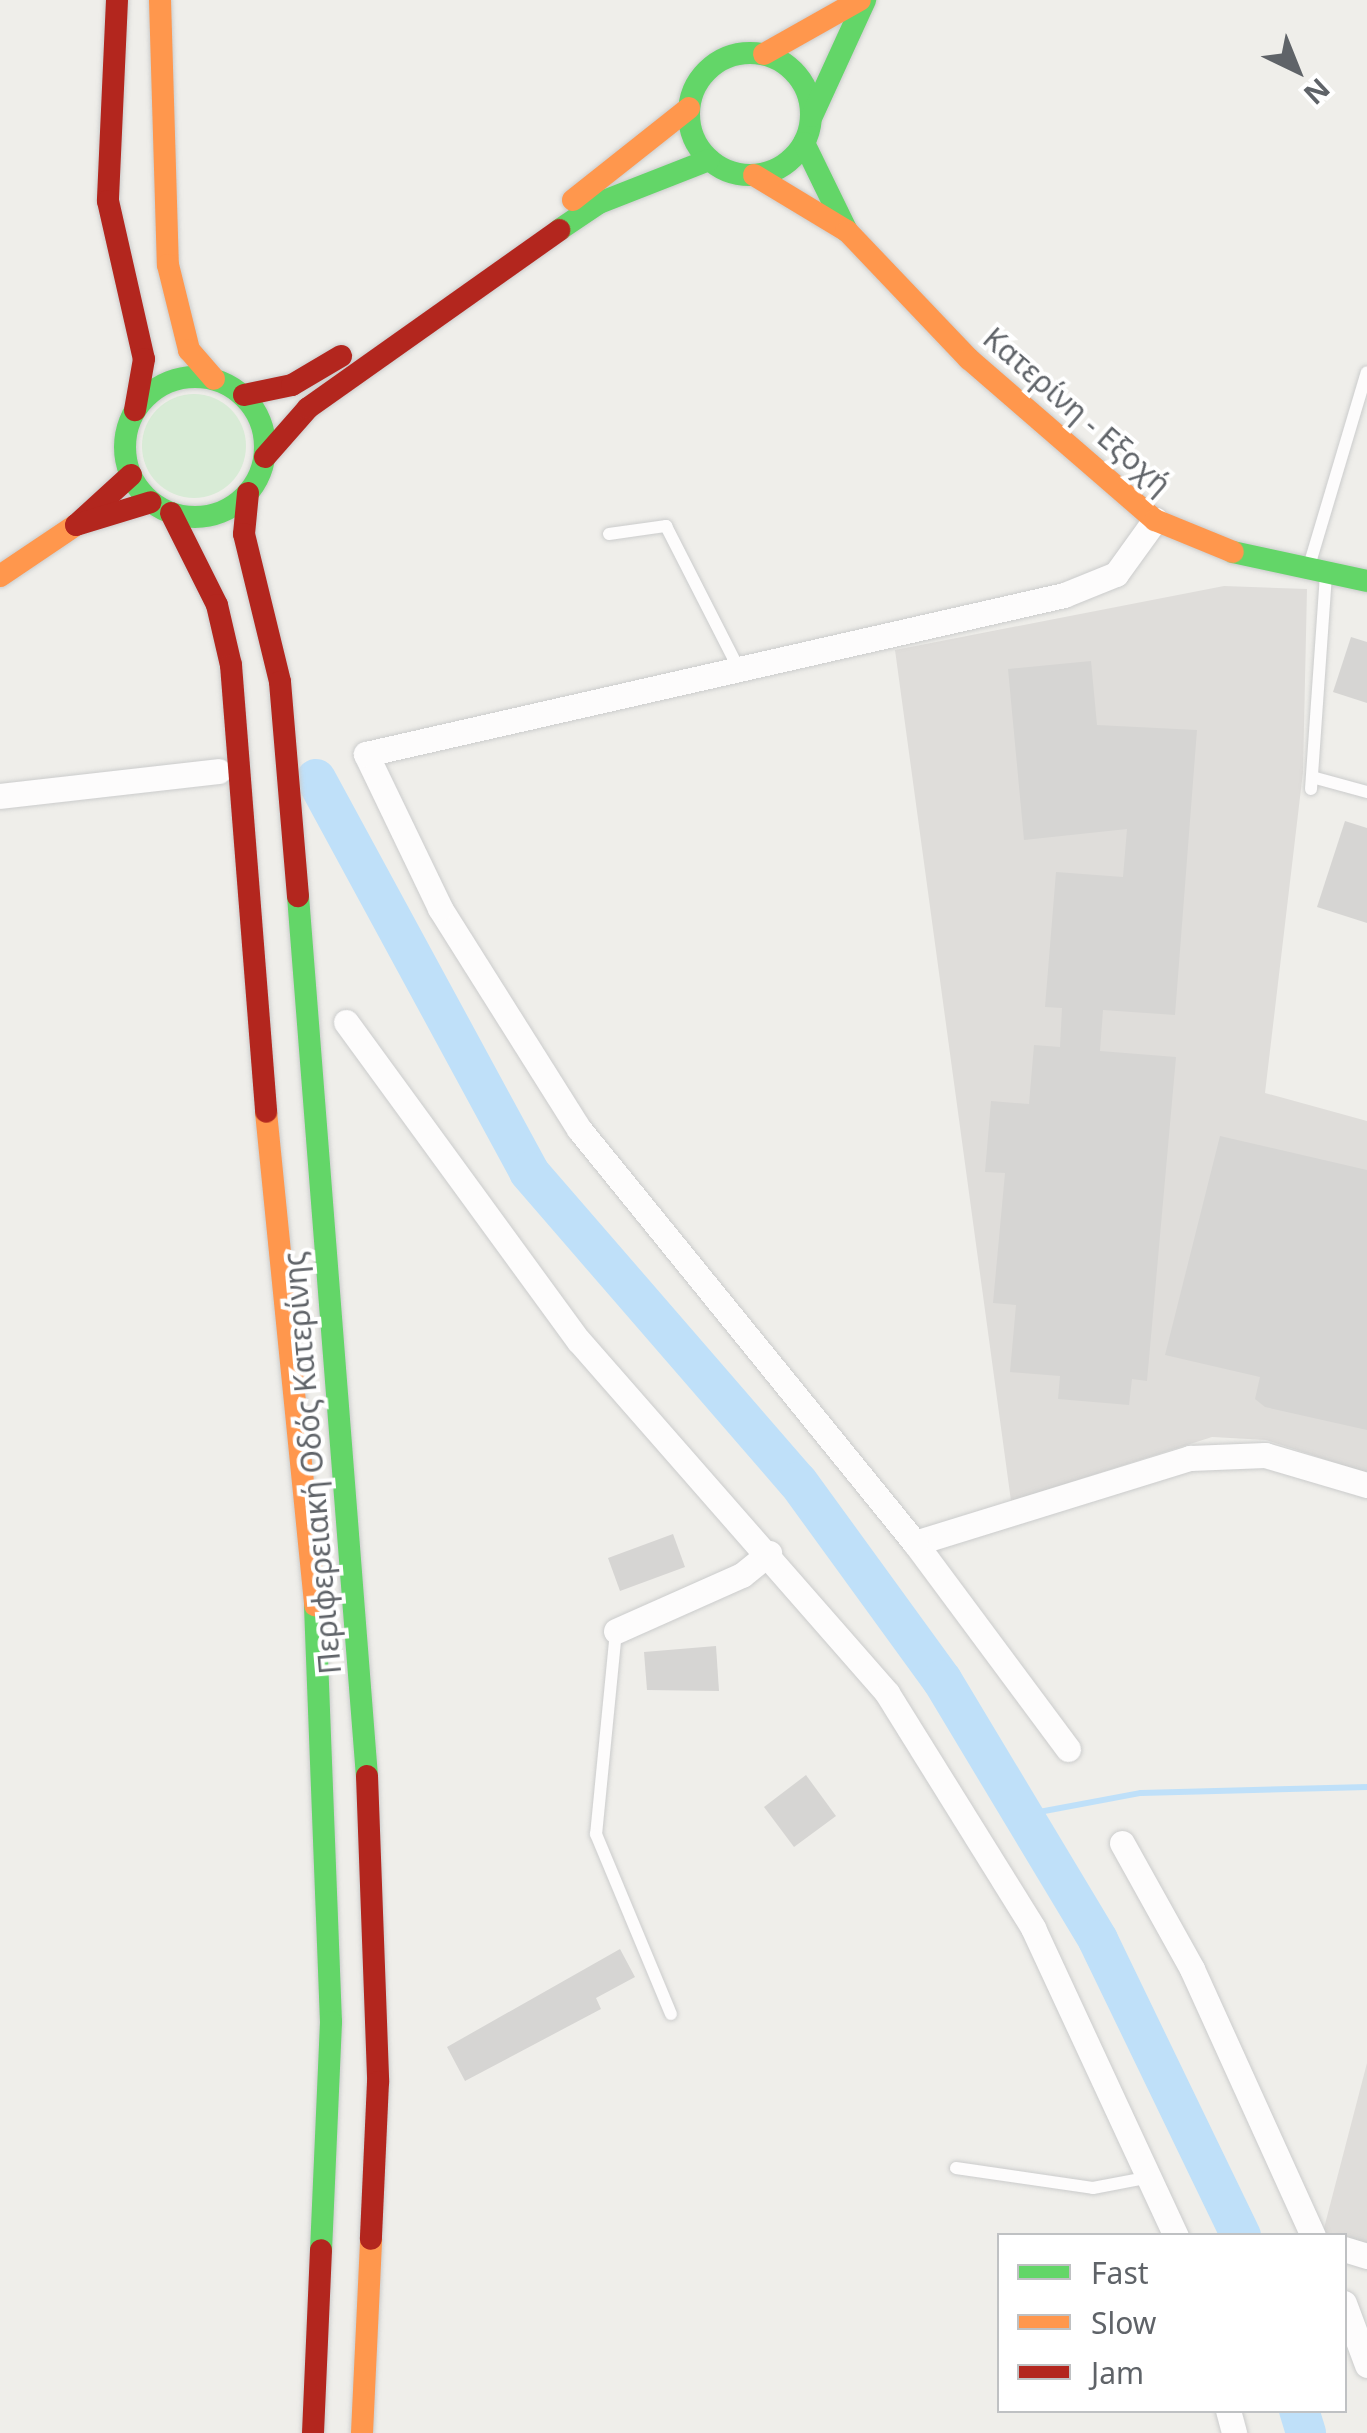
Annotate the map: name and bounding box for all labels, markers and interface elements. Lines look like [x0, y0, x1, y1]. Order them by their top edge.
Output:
north arrow [1247, 20, 1347, 120]
text: N [1296, 70, 1339, 114]
street label: Κατερίνη - Εξοχή [976, 320, 1178, 502]
street label: Περιφερειακή Οδός Κατερίνης [276, 1250, 348, 1676]
legend [997, 2233, 1347, 2413]
text: Fast [1091, 2252, 1149, 2293]
text: Slow [1091, 2302, 1156, 2343]
text: Jam [1091, 2352, 1144, 2393]

